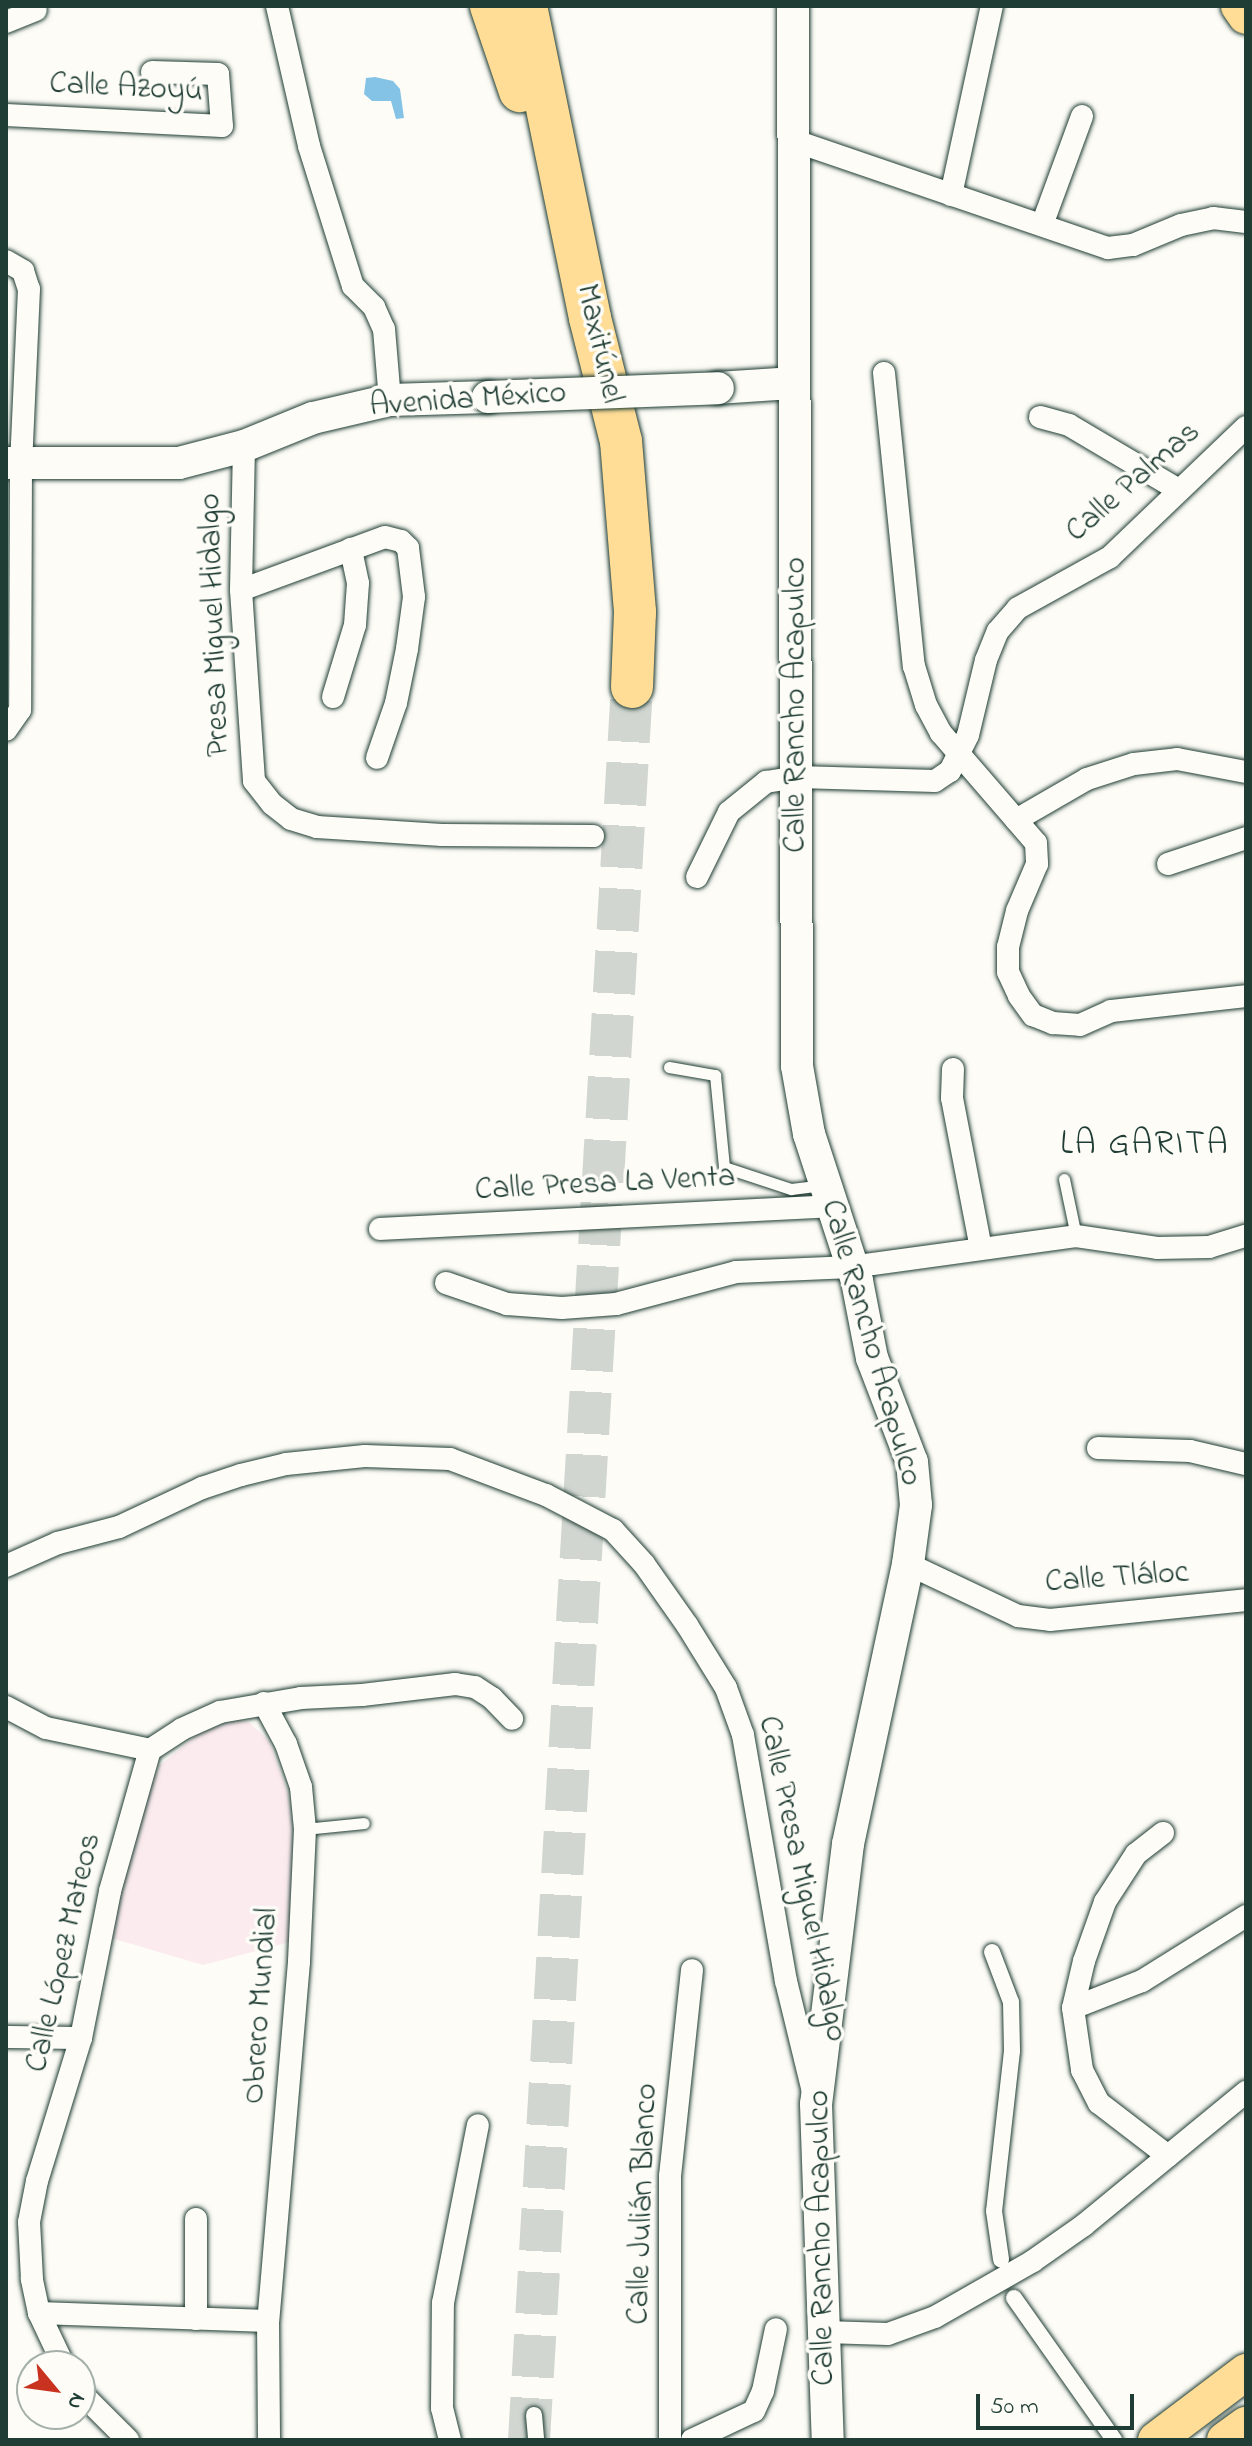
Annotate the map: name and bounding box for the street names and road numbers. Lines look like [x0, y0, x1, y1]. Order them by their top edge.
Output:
street label: Calle Azoyú [48, 66, 204, 112]
street label: Maxitúnel [566, 281, 630, 407]
street label: Avenida México [368, 375, 568, 427]
street label: Calle Palmas [1059, 414, 1209, 552]
street label: Presa Miguel Hidalgo [192, 492, 240, 758]
street label: Calle Rancho Acapulco [778, 557, 816, 853]
street label: Calle Presa La Venta [474, 1159, 736, 1211]
street label: Calle Rancho Acapulco [811, 1196, 929, 1490]
street label: Calle Tláloc [1044, 1555, 1190, 1603]
street label: Calle Presa Miguel Hidalgo [748, 1713, 854, 2045]
street label: Calle López Mateos [19, 1830, 111, 2076]
street label: Obrero Mundial [236, 1907, 288, 2105]
street label: Calle Julián Blanco [621, 2083, 667, 2325]
street label: Calle Rancho Acapulco [801, 2090, 845, 2386]

